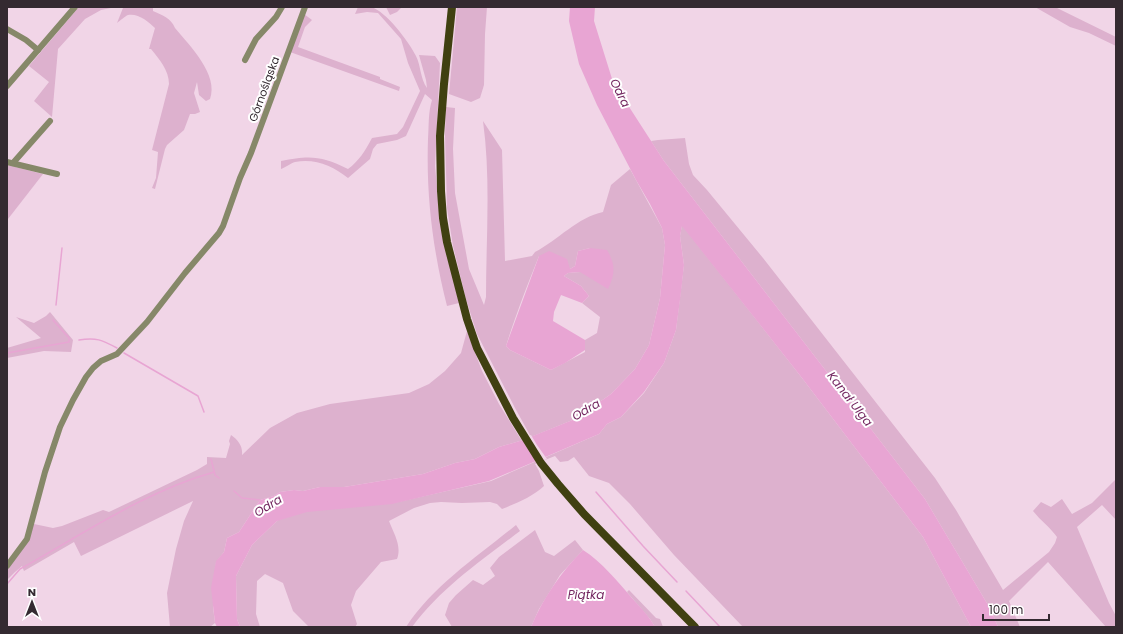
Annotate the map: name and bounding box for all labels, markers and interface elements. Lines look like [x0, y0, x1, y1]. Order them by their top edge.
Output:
street label: Górnośląska [245, 54, 283, 124]
water label: Odra [606, 76, 635, 110]
water label: Kanał Ulga [824, 368, 877, 430]
water label: Odra [568, 395, 603, 424]
water label: Odra [250, 491, 285, 521]
north arrow [12, 582, 52, 622]
text: N [28, 584, 36, 600]
water label: Piątka [568, 586, 604, 603]
scale bar [983, 596, 1049, 622]
text: 100 m [989, 601, 1023, 618]

